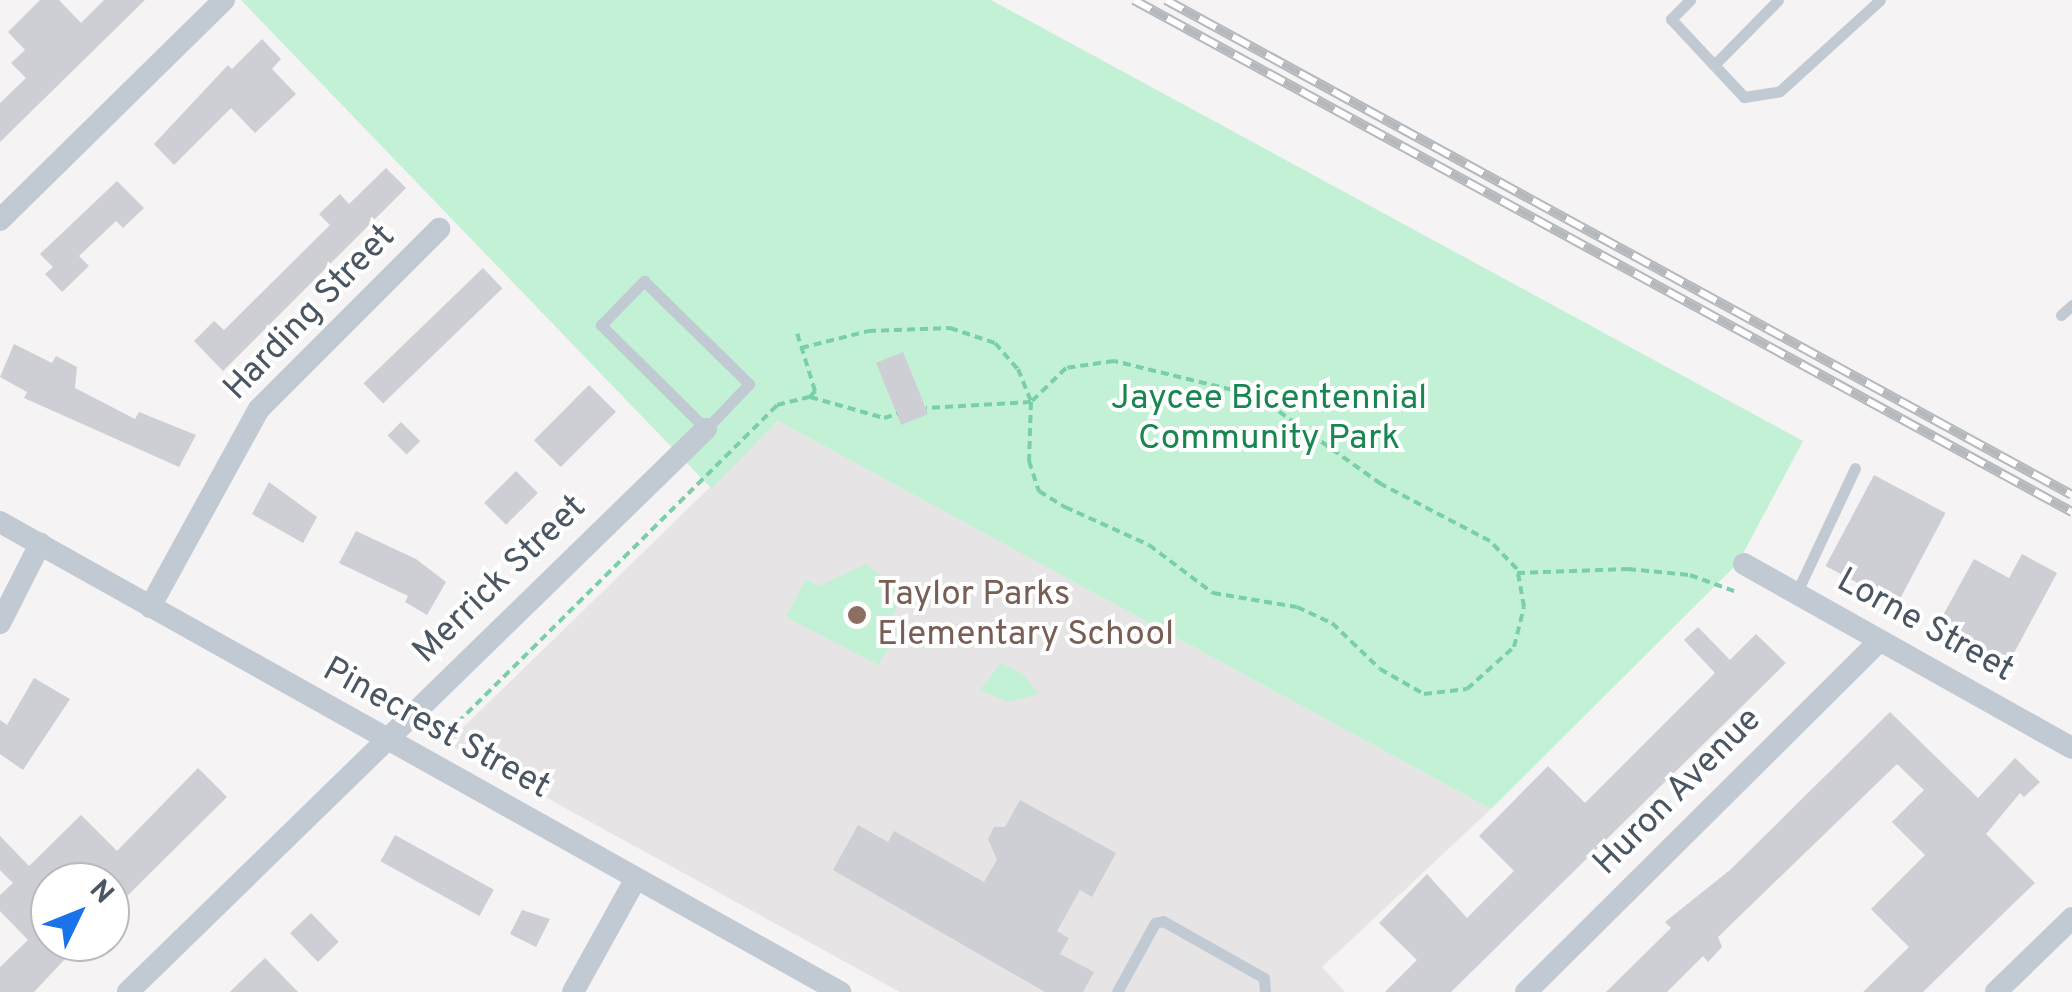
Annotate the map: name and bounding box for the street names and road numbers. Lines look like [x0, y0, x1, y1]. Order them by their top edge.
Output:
street label: Harding Street [216, 216, 404, 410]
street label: Merrick Street [405, 487, 595, 673]
street label: Lorne Street [1829, 560, 2021, 692]
street label: Pinecrest Street [315, 649, 557, 809]
street label: Huron Avenue [1585, 699, 1771, 885]

